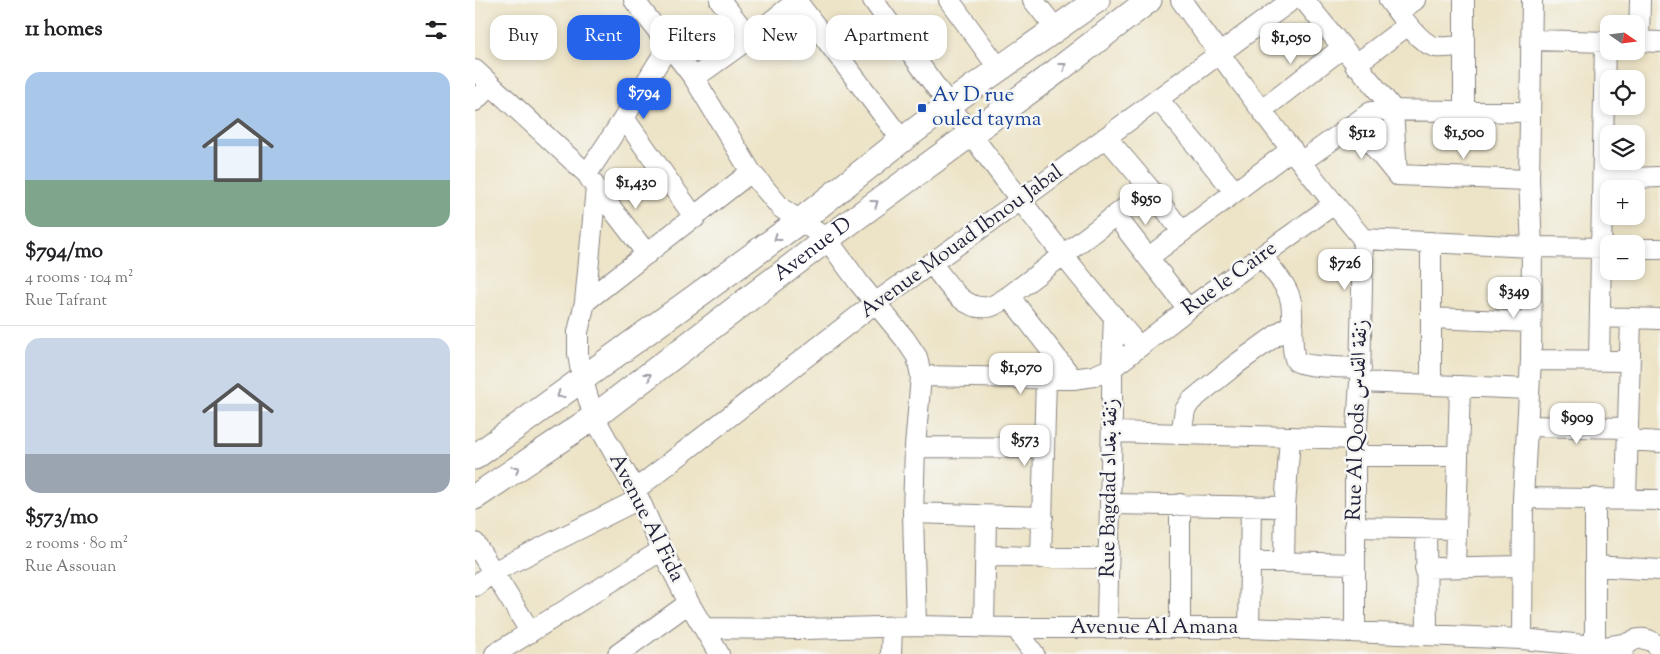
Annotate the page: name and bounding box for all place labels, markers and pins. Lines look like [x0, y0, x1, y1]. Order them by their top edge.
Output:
pin: $1,050 [1250, 22, 1332, 65]
pin: $794 [614, 78, 674, 120]
place label: Av D rue ouled tayma [932, 81, 1042, 135]
marker: Av D rue ouled tayma [916, 102, 928, 114]
pin: $512 [1332, 118, 1392, 160]
pin: $1,500 [1423, 118, 1505, 160]
pin: $1,430 [595, 168, 677, 210]
pin: $950 [1116, 184, 1176, 226]
pin: $726 [1315, 248, 1375, 291]
pin: $349 [1484, 276, 1544, 319]
pin: $1,070 [980, 352, 1062, 395]
pin: $909 [1547, 402, 1607, 445]
pin: $573 [995, 424, 1055, 467]

